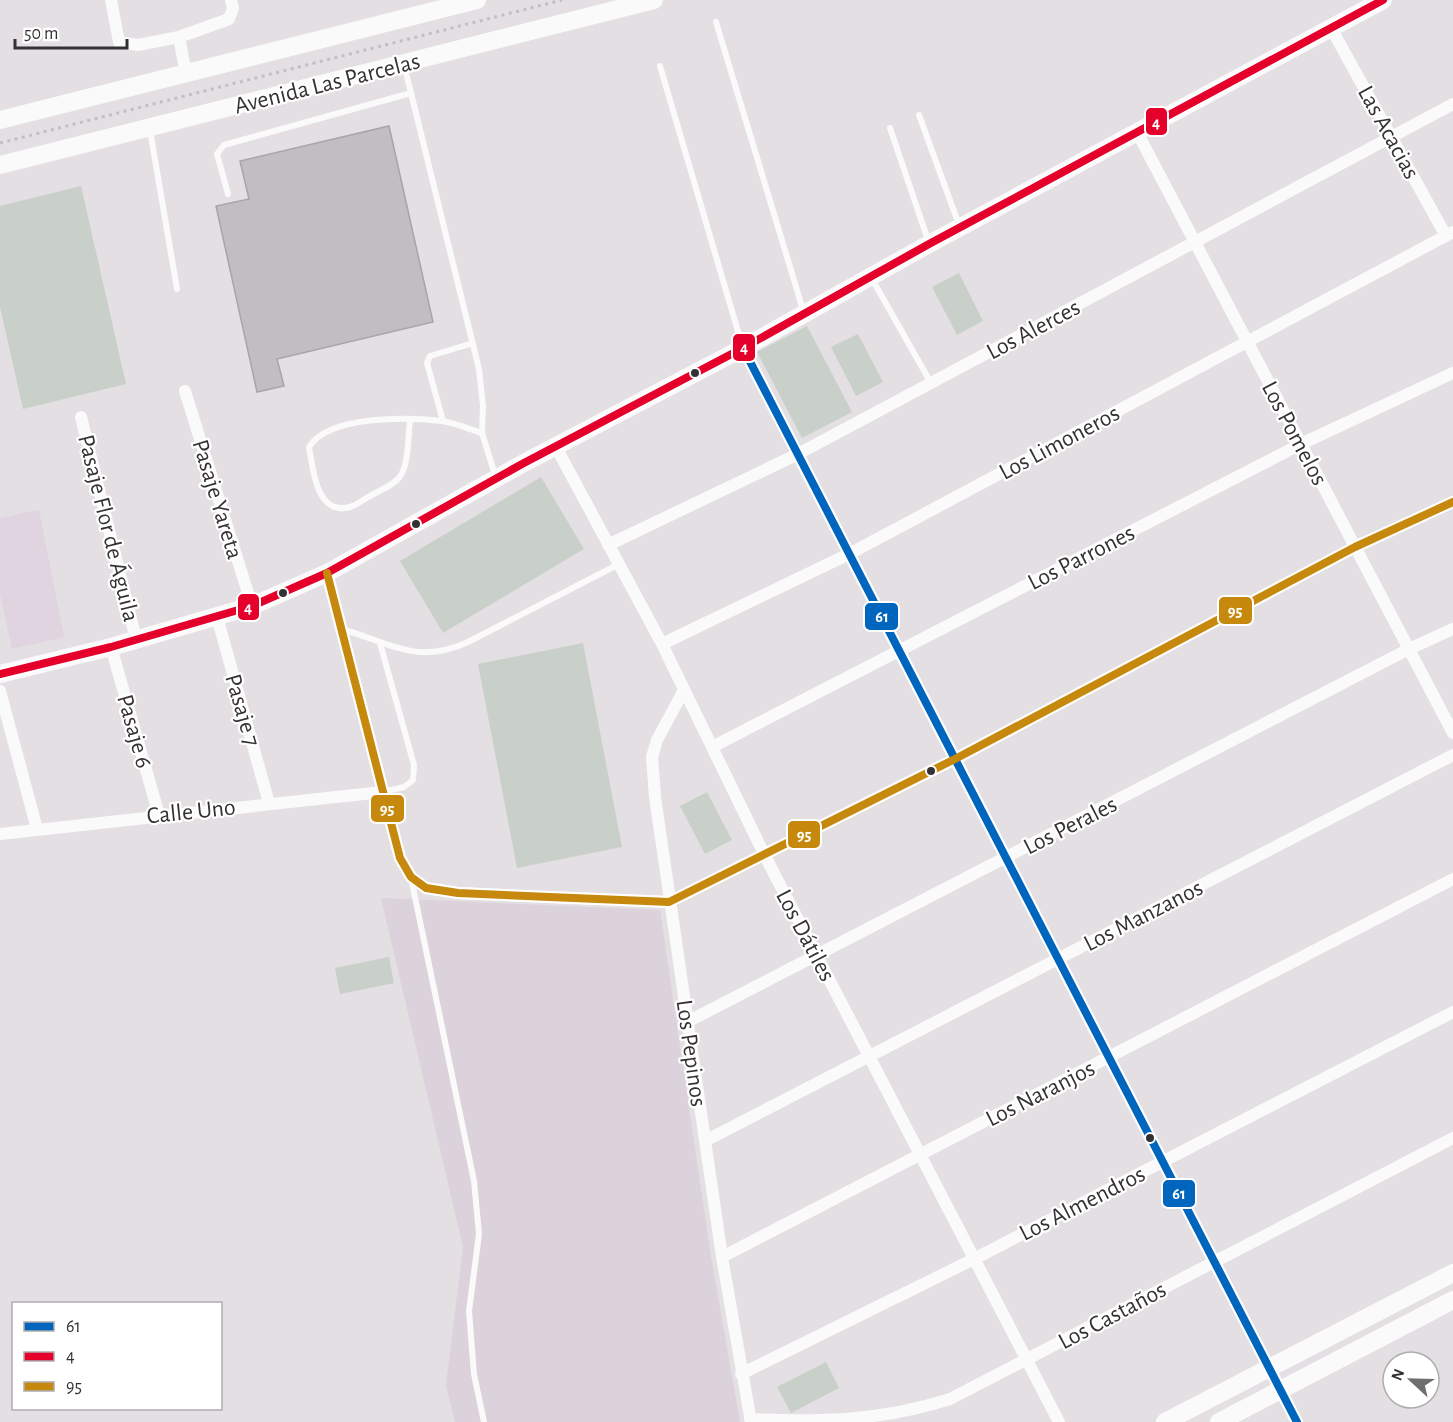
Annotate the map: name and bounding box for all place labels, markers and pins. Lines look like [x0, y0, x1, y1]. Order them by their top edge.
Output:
unlabelled marker [689, 367, 701, 379]
unlabelled marker [410, 518, 422, 530]
unlabelled marker [277, 587, 289, 599]
unlabelled marker [925, 765, 937, 777]
unlabelled marker [1144, 1132, 1156, 1144]

